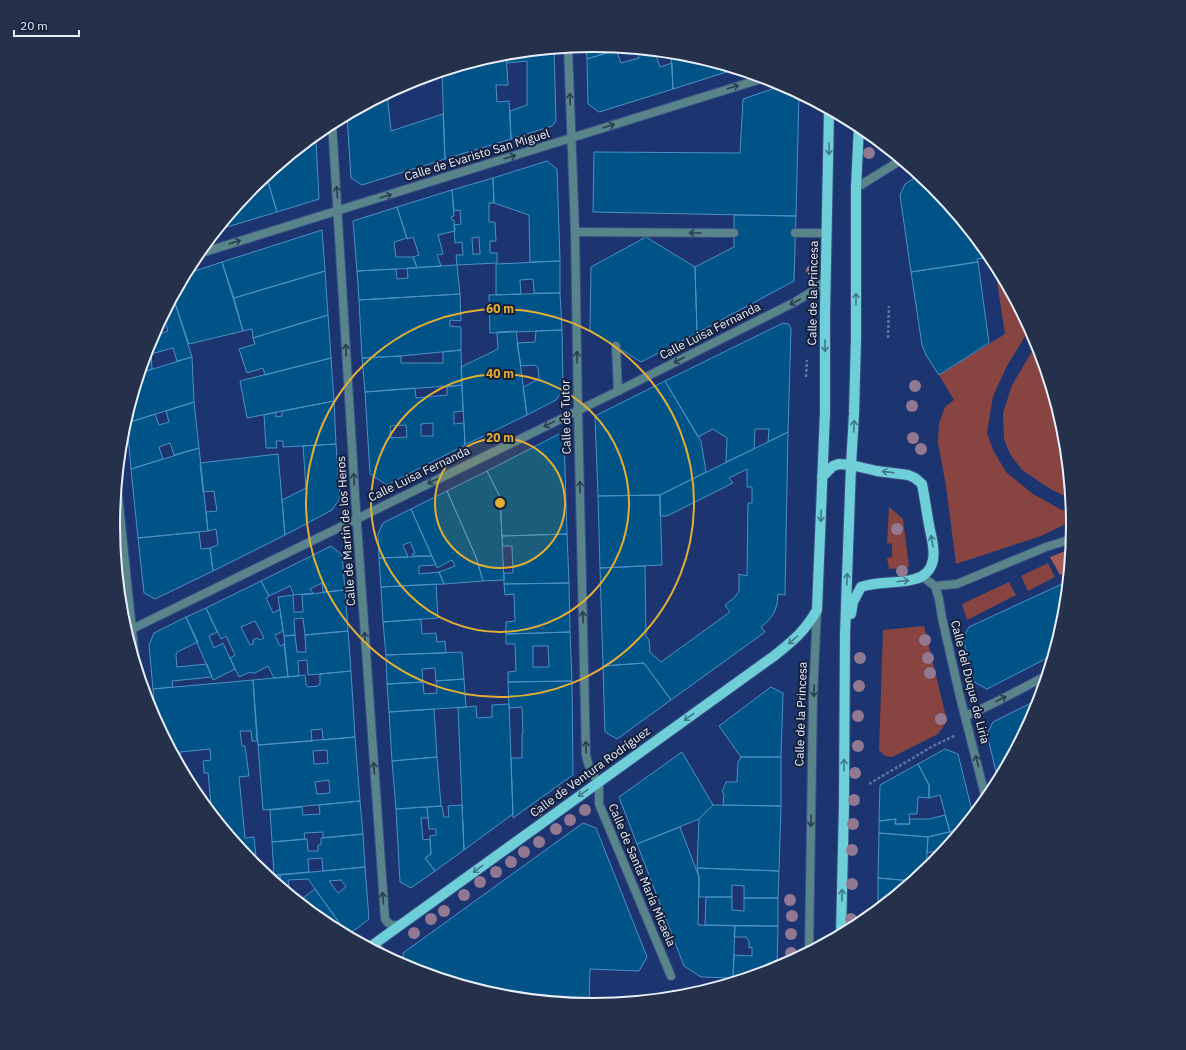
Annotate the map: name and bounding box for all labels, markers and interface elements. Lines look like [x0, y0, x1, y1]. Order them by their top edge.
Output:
scale bar [14, 12, 79, 38]
text: 20 m [20, 18, 48, 33]
one-way arrow [726, 83, 739, 90]
one-way arrow [566, 93, 574, 106]
one-way arrow [602, 122, 615, 129]
street label: Calle de Evaristo San Miguel [402, 125, 551, 184]
one-way arrow [825, 142, 832, 155]
one-way arrow [503, 153, 516, 160]
one-way arrow [333, 186, 340, 199]
one-way arrow [379, 192, 392, 199]
one-way arrow [689, 229, 702, 237]
one-way arrow [228, 238, 241, 245]
street label: Calle de la Princesa [804, 240, 821, 346]
one-way arrow [852, 293, 860, 306]
street label: Calle Luisa Fernanda [657, 298, 763, 363]
one-way arrow [789, 299, 801, 306]
text: 60 m [486, 301, 514, 316]
one-way arrow [821, 339, 829, 352]
one-way arrow [343, 344, 350, 357]
one-way arrow [573, 351, 581, 364]
one-way arrow [673, 357, 685, 364]
text: 40 m [486, 366, 514, 381]
street label: Calle de Tutor [557, 379, 574, 454]
one-way arrow [850, 420, 857, 433]
one-way arrow [544, 421, 556, 428]
text: 20 m [486, 430, 514, 445]
street label: Calle Luisa Fernanda [365, 442, 473, 505]
street label: Calle de Martín de los Heros [333, 455, 358, 607]
one-way arrow [882, 468, 895, 476]
one-way arrow [351, 473, 358, 486]
one-way arrow [427, 478, 439, 485]
one-way arrow [576, 481, 583, 494]
centre of rings [493, 496, 507, 510]
one-way arrow [817, 509, 825, 522]
one-way arrow [928, 535, 936, 548]
one-way arrow [844, 573, 851, 586]
one-way arrow [896, 577, 909, 585]
one-way arrow [579, 611, 587, 624]
street label: Calle del Duque de Liria [948, 619, 993, 746]
one-way arrow [362, 632, 369, 645]
one-way arrow [788, 636, 798, 645]
street label: Calle de la Princesa [791, 661, 810, 767]
one-way arrow [810, 684, 817, 697]
one-way arrow [995, 695, 1007, 702]
one-way arrow [683, 713, 694, 721]
street label: Calle de Ventura Rodríguez [527, 723, 653, 820]
one-way arrow [582, 741, 590, 754]
one-way arrow [973, 755, 980, 768]
one-way arrow [840, 759, 848, 772]
one-way arrow [371, 762, 378, 775]
one-way arrow [578, 789, 589, 798]
street label: Calle de Santa María Micaela [605, 801, 680, 949]
one-way arrow [807, 814, 815, 827]
one-way arrow [472, 865, 483, 873]
one-way arrow [838, 889, 846, 902]
one-way arrow [380, 892, 387, 905]

